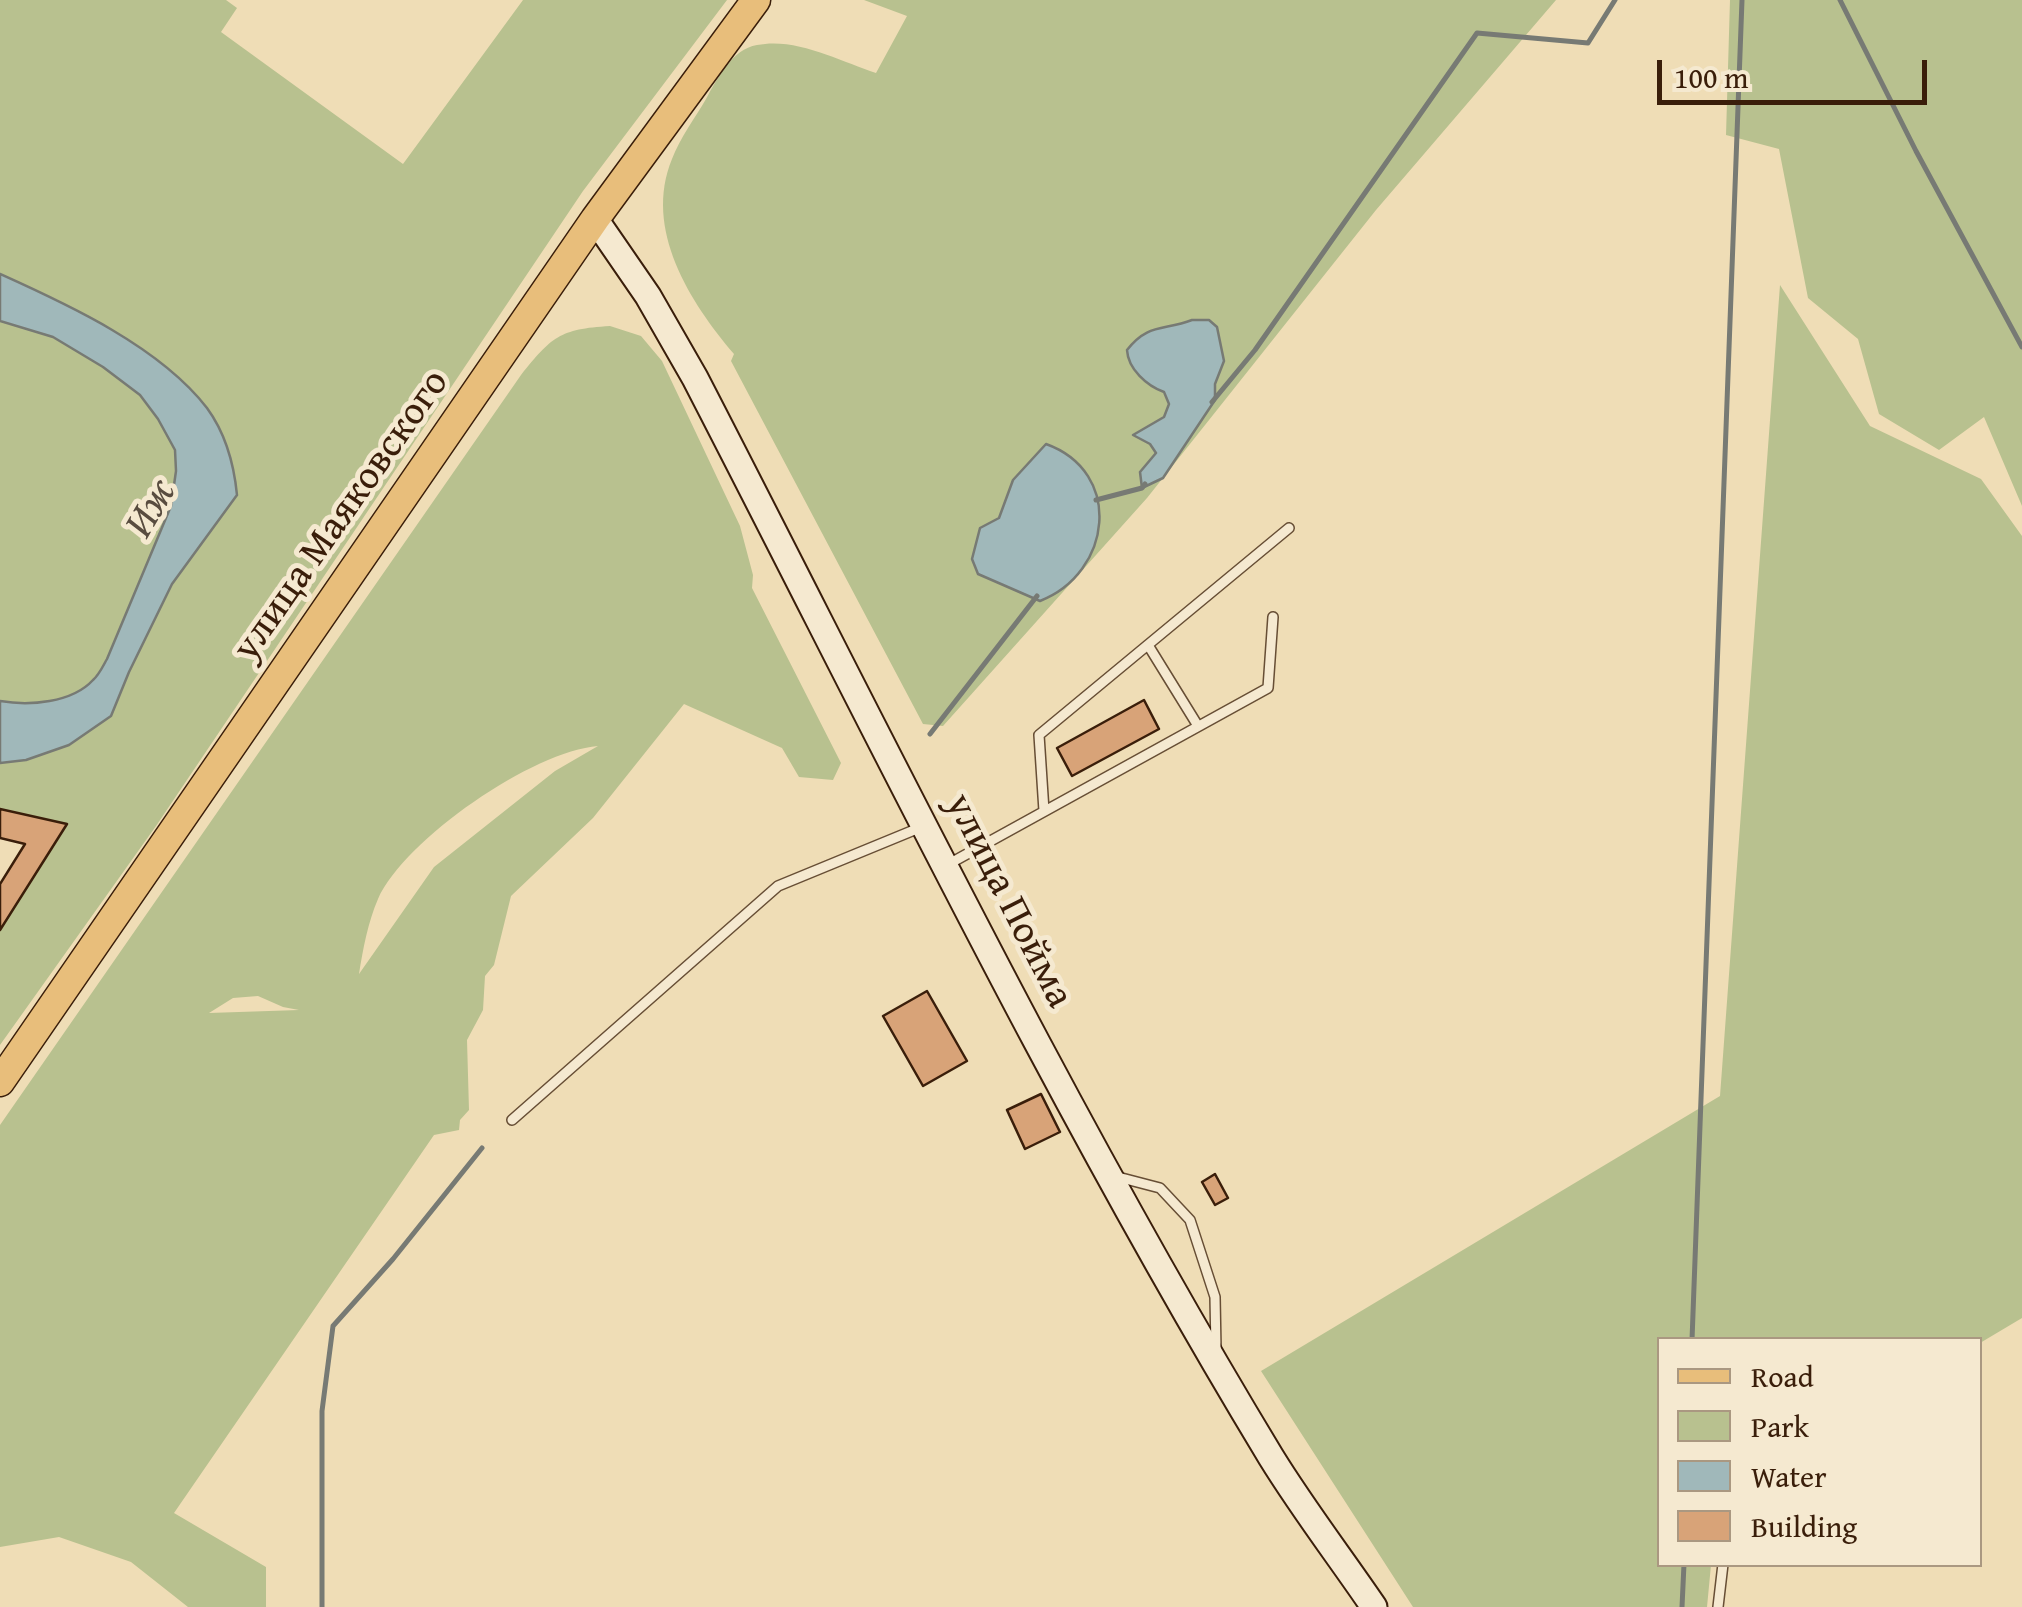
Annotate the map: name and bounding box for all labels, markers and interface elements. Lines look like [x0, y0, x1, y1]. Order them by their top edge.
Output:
scale bar [1662, 40, 1932, 102]
text: 100 m [1674, 55, 1748, 99]
street label: улица Маяковского [223, 361, 461, 671]
water label: Иж [116, 471, 188, 547]
street label: улица Пойма [933, 786, 1083, 1016]
legend [1657, 1337, 1982, 1567]
text: Road [1751, 1354, 1814, 1398]
text: Park [1751, 1404, 1809, 1448]
text: Water [1751, 1454, 1827, 1498]
text: Building [1751, 1504, 1857, 1548]

